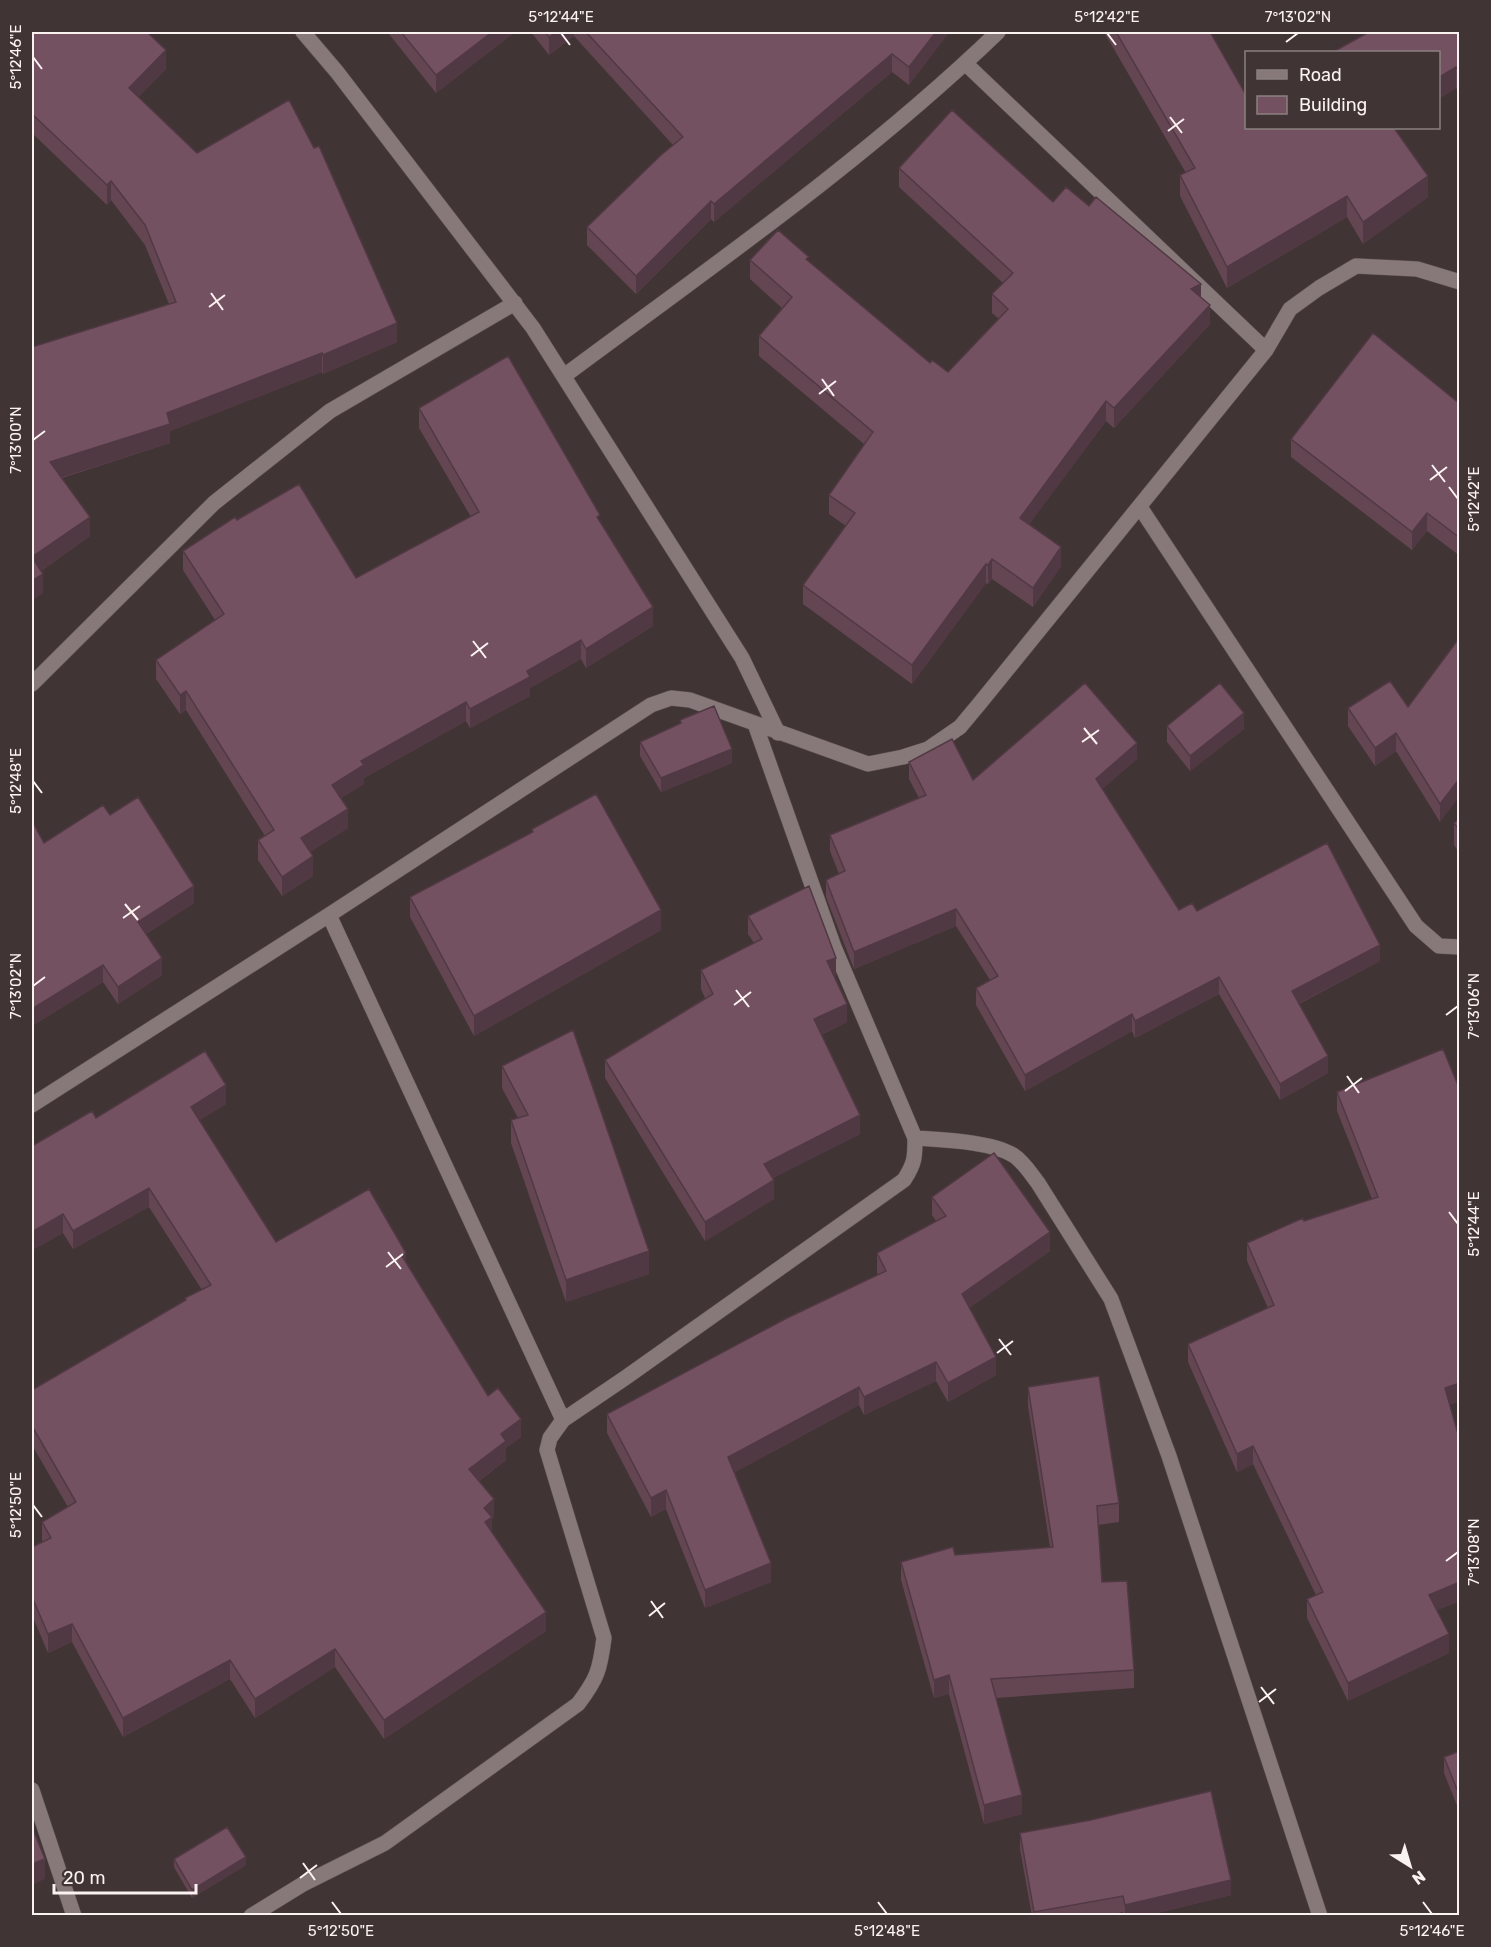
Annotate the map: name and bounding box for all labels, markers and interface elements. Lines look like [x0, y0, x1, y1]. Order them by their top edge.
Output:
text: 5°12'44"E [528, 8, 594, 26]
text: 5°12'42"E [1074, 8, 1140, 26]
text: 7°13'02"N [1265, 8, 1331, 26]
text: 5°12'46"E [7, 25, 25, 89]
legend [1245, 51, 1440, 129]
text: Road [1299, 64, 1342, 86]
text: Building [1299, 94, 1367, 116]
text: 7°13'00"N [7, 406, 25, 474]
text: 5°12'42"E [1465, 466, 1483, 532]
text: 5°12'48"E [7, 748, 25, 814]
text: 7°13'02"N [7, 953, 25, 1019]
text: 7°13'06"N [1465, 973, 1483, 1039]
text: 5°12'44"E [1465, 1191, 1483, 1257]
text: 5°12'50"E [7, 1472, 25, 1538]
text: 7°13'08"N [1465, 1518, 1483, 1586]
north arrow [1380, 1836, 1440, 1896]
scale bar [54, 1857, 196, 1895]
text: 20 m [63, 1867, 105, 1889]
text: N [1408, 1867, 1429, 1889]
text: 5°12'50"E [308, 1922, 374, 1940]
text: 5°12'48"E [854, 1922, 920, 1940]
text: 5°12'46"E [1400, 1922, 1464, 1940]

